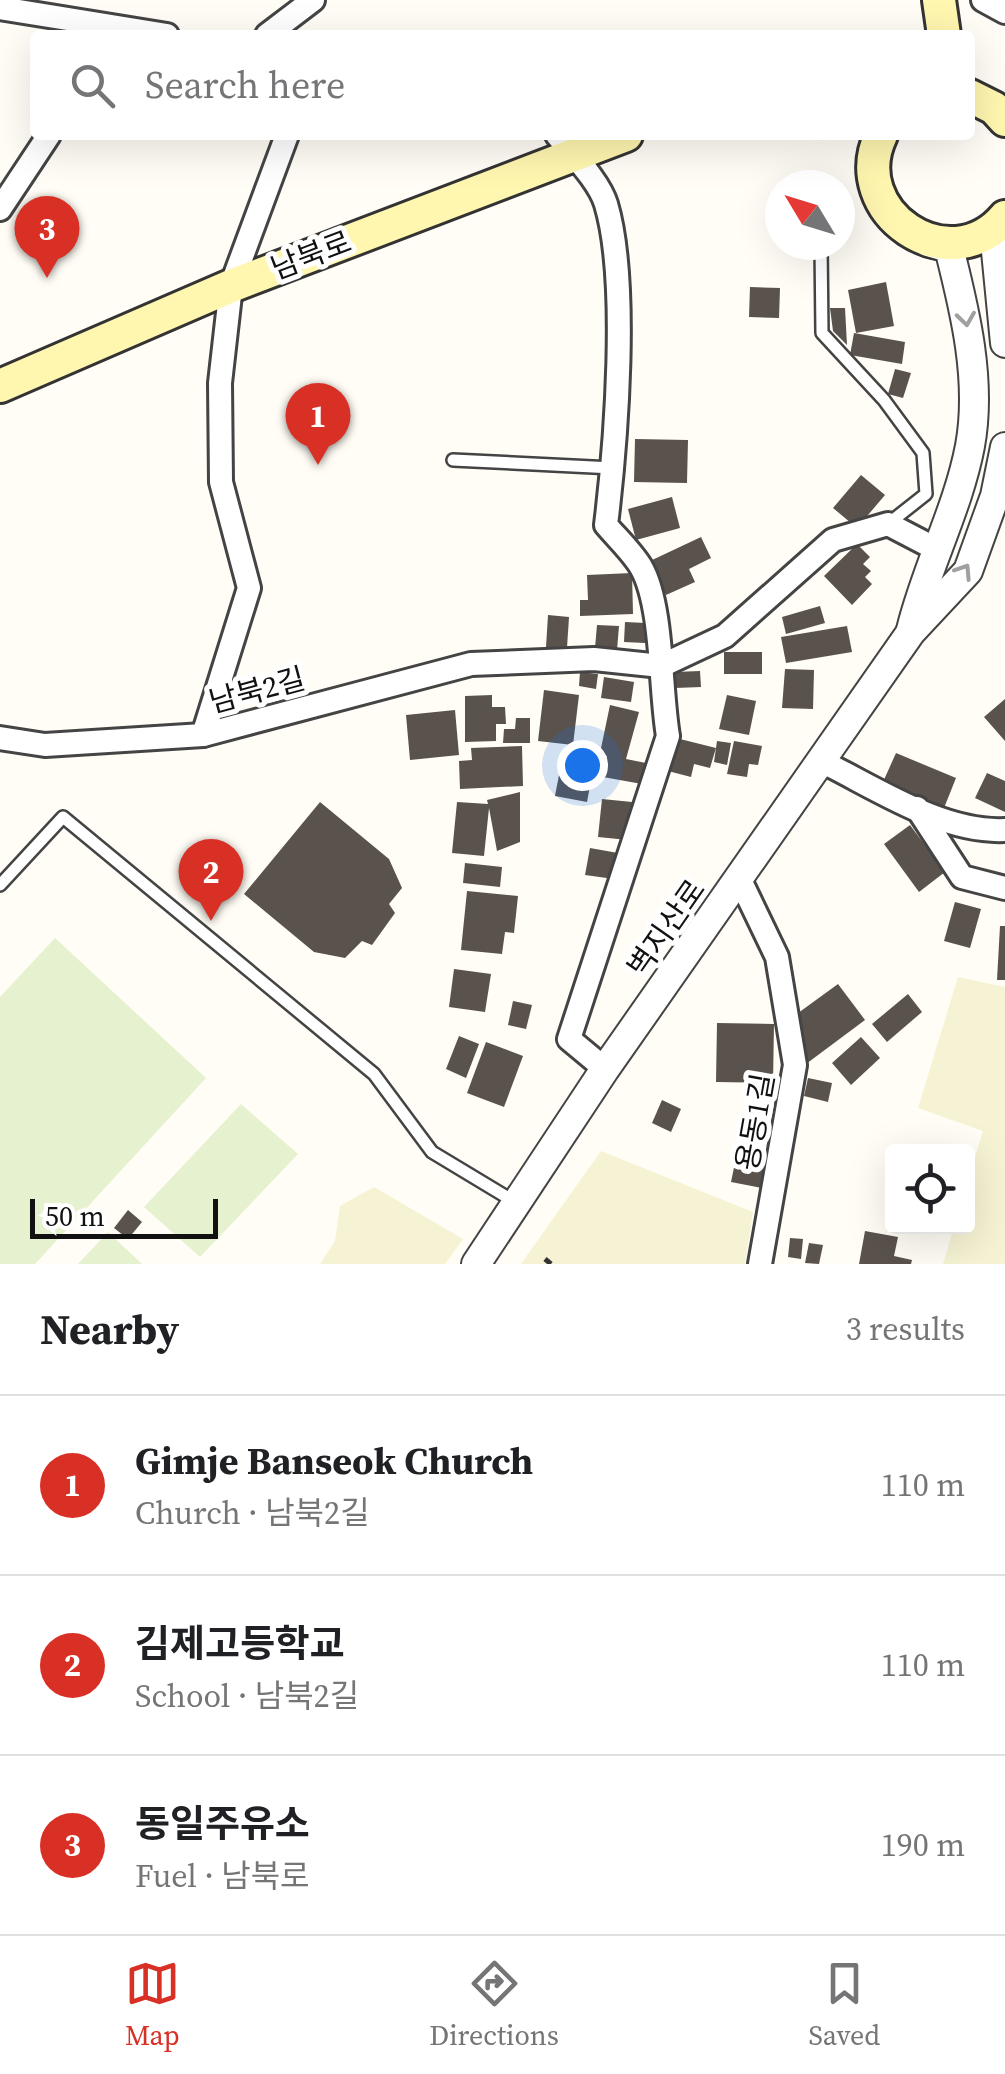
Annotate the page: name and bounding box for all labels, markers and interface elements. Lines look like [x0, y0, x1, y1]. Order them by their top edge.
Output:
search box [30, 30, 975, 140]
icon: search [65, 58, 120, 113]
text: Search here [145, 59, 345, 111]
north arrow [765, 170, 855, 260]
pin: 3 [15, 196, 80, 278]
street label: 남북로 [265, 221, 357, 289]
one-way arrow [954, 311, 975, 328]
pin: 1 [286, 382, 350, 465]
one-way arrow [952, 563, 971, 581]
street label: 남북2길 [204, 658, 310, 722]
your location [557, 740, 608, 791]
pin: 2 [178, 838, 244, 921]
street label: 벽지산로 [618, 871, 714, 985]
street label: 용동1길 [726, 1070, 784, 1174]
map controls [885, 1144, 975, 1234]
button: locate [885, 1144, 975, 1234]
scale bar [30, 1194, 218, 1238]
text: 50 m [45, 1197, 105, 1235]
text: Nearby [40, 1300, 179, 1358]
text: 3 results [846, 1307, 965, 1351]
text: Gimje Banseok Church [135, 1435, 533, 1487]
text: 1 [64, 1463, 81, 1507]
text: 110 m [881, 1463, 965, 1507]
text: Church · 남북2길 [135, 1491, 369, 1535]
text: 김제고등학교 [135, 1618, 345, 1670]
text: 2 [64, 1643, 81, 1687]
text: 110 m [881, 1643, 965, 1687]
text: School · 남북2길 [135, 1674, 359, 1718]
text: 동일주유소 [135, 1798, 310, 1850]
text: 3 [64, 1823, 81, 1867]
text: 190 m [881, 1823, 965, 1867]
text: Fuel · 남북로 [135, 1854, 310, 1898]
tab: Map [125, 1956, 180, 2054]
tab: Directions [429, 1956, 559, 2054]
tab: Saved [808, 1956, 880, 2054]

